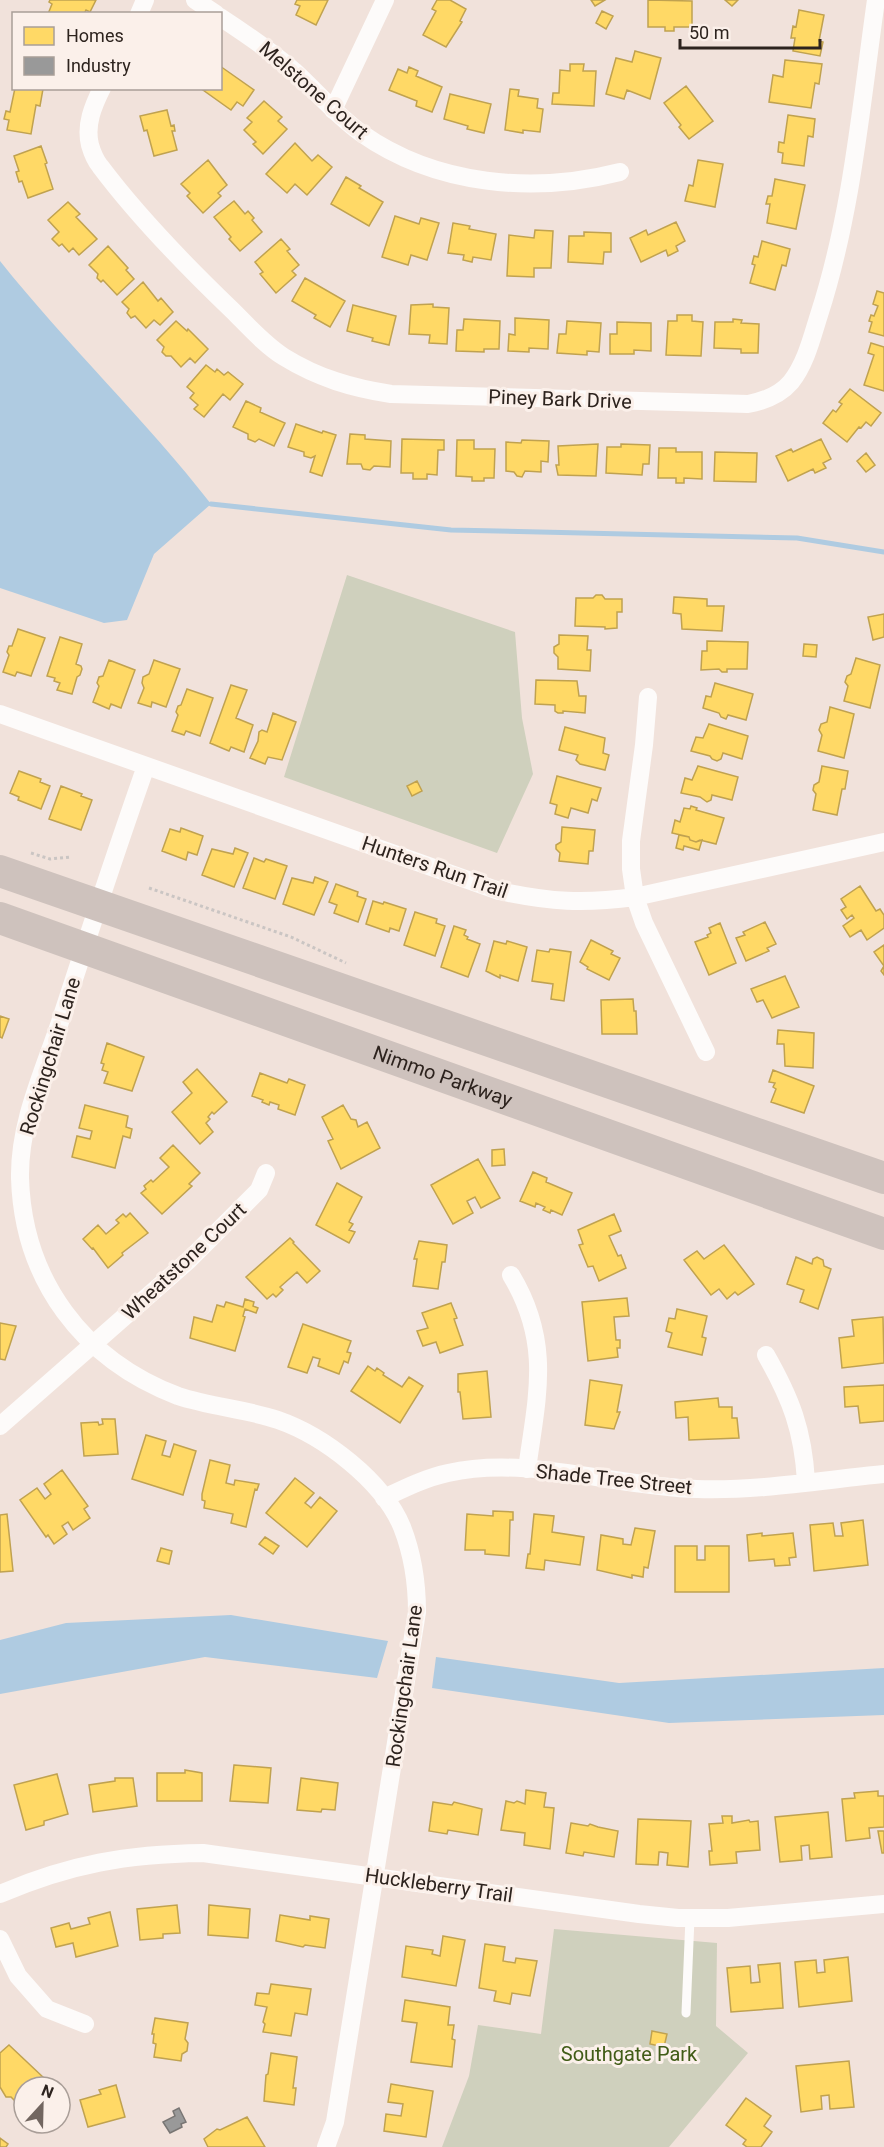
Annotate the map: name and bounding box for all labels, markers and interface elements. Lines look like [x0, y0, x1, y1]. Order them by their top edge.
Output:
legend [12, 12, 222, 90]
scale bar [680, 12, 820, 50]
text: 50 m [689, 22, 729, 43]
text: Homes [66, 25, 124, 46]
street label: Melstone Court [254, 36, 374, 144]
text: Industry [66, 55, 131, 76]
street label: Piney Bark Drive [488, 385, 632, 413]
street label: Hunters Run Trail [359, 831, 511, 903]
street label: Rockingchair Lane [15, 974, 85, 1138]
street label: Nimmo Parkway [370, 1040, 516, 1112]
street label: Wheatstone Court [117, 1197, 251, 1325]
street label: Shade Tree Street [535, 1459, 693, 1499]
street label: Rockingchair Lane [381, 1603, 427, 1769]
street label: Huckleberry Trail [363, 1863, 515, 1907]
park label: Southgate Park [561, 2042, 698, 2066]
north arrow [12, 2075, 72, 2135]
text: N [39, 2081, 56, 2102]

